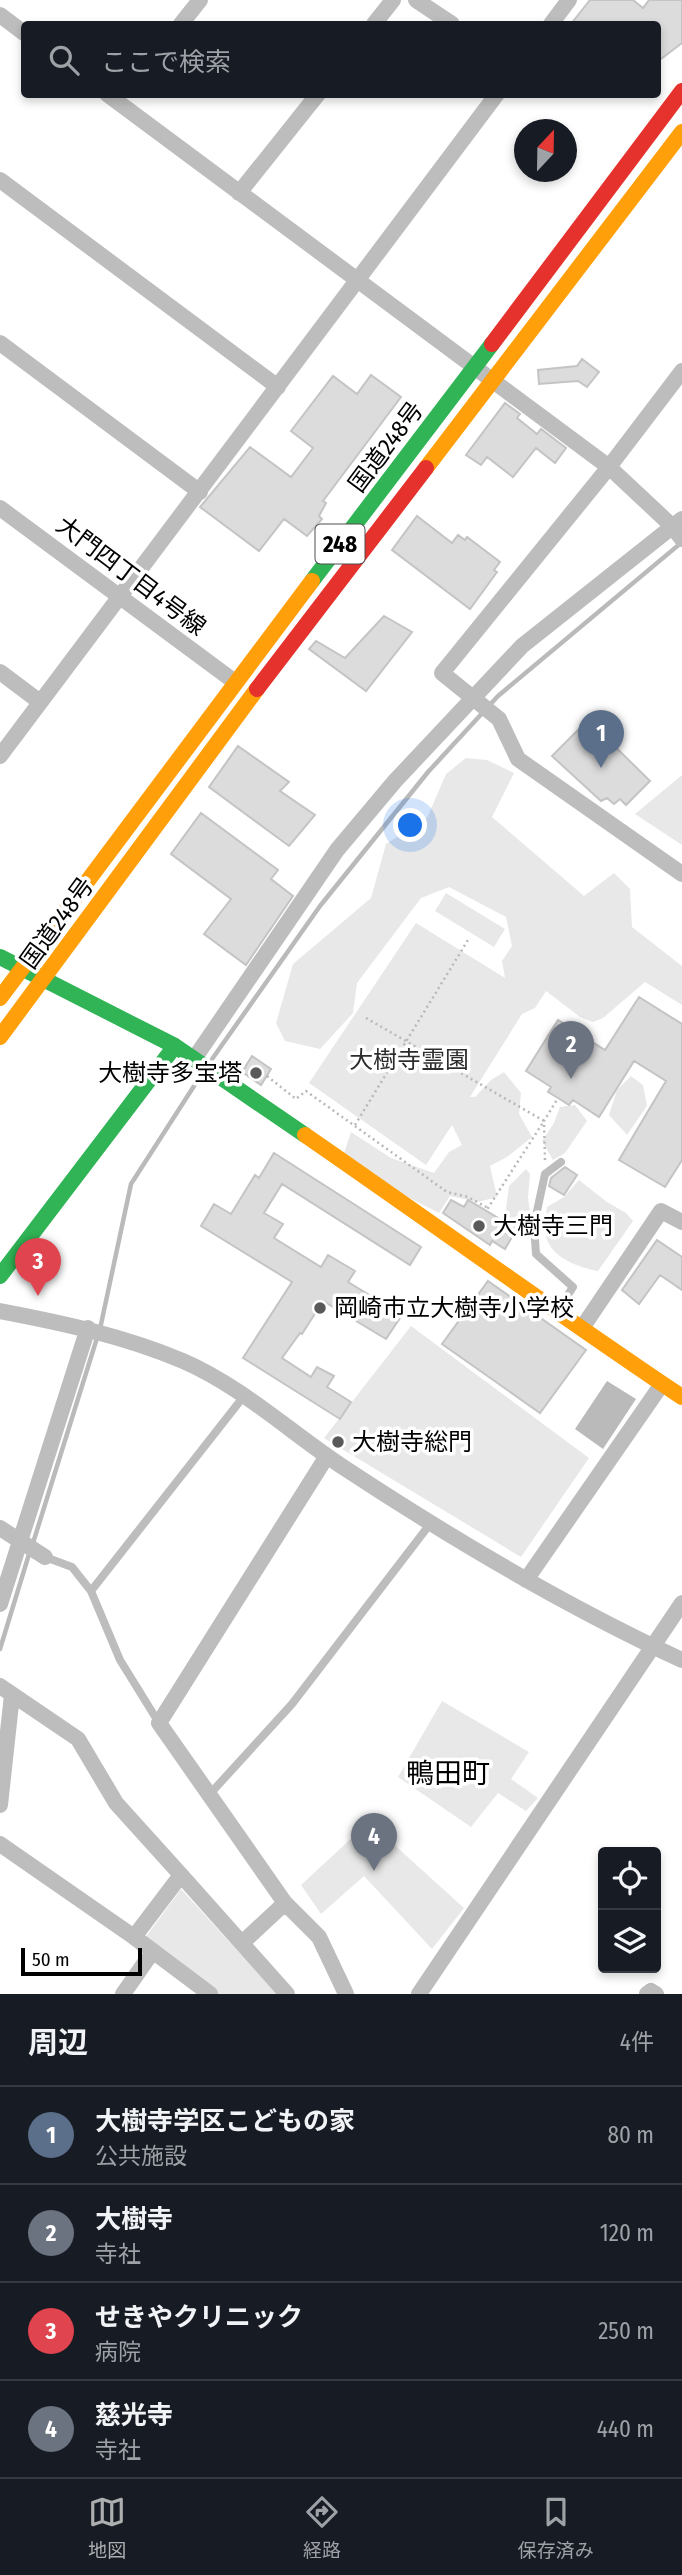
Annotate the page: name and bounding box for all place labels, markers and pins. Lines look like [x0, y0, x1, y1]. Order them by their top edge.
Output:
pin: 1 [578, 710, 624, 768]
pin: 2 [548, 1021, 594, 1079]
place label: 大樹寺多宝塔 [98, 1059, 242, 1087]
marker: 大樹寺多宝塔 [248, 1065, 264, 1081]
place label: 大樹寺三門 [493, 1212, 613, 1240]
marker: 大樹寺三門 [471, 1218, 487, 1234]
pin: 3 [15, 1238, 61, 1296]
place label: 岡崎市立大樹寺小学校 [334, 1294, 574, 1322]
marker: 岡崎市立大樹寺小学校 [312, 1300, 328, 1316]
place label: 大樹寺総門 [352, 1428, 472, 1456]
marker: 大樹寺総門 [330, 1434, 346, 1450]
pin: 4 [351, 1813, 397, 1871]

